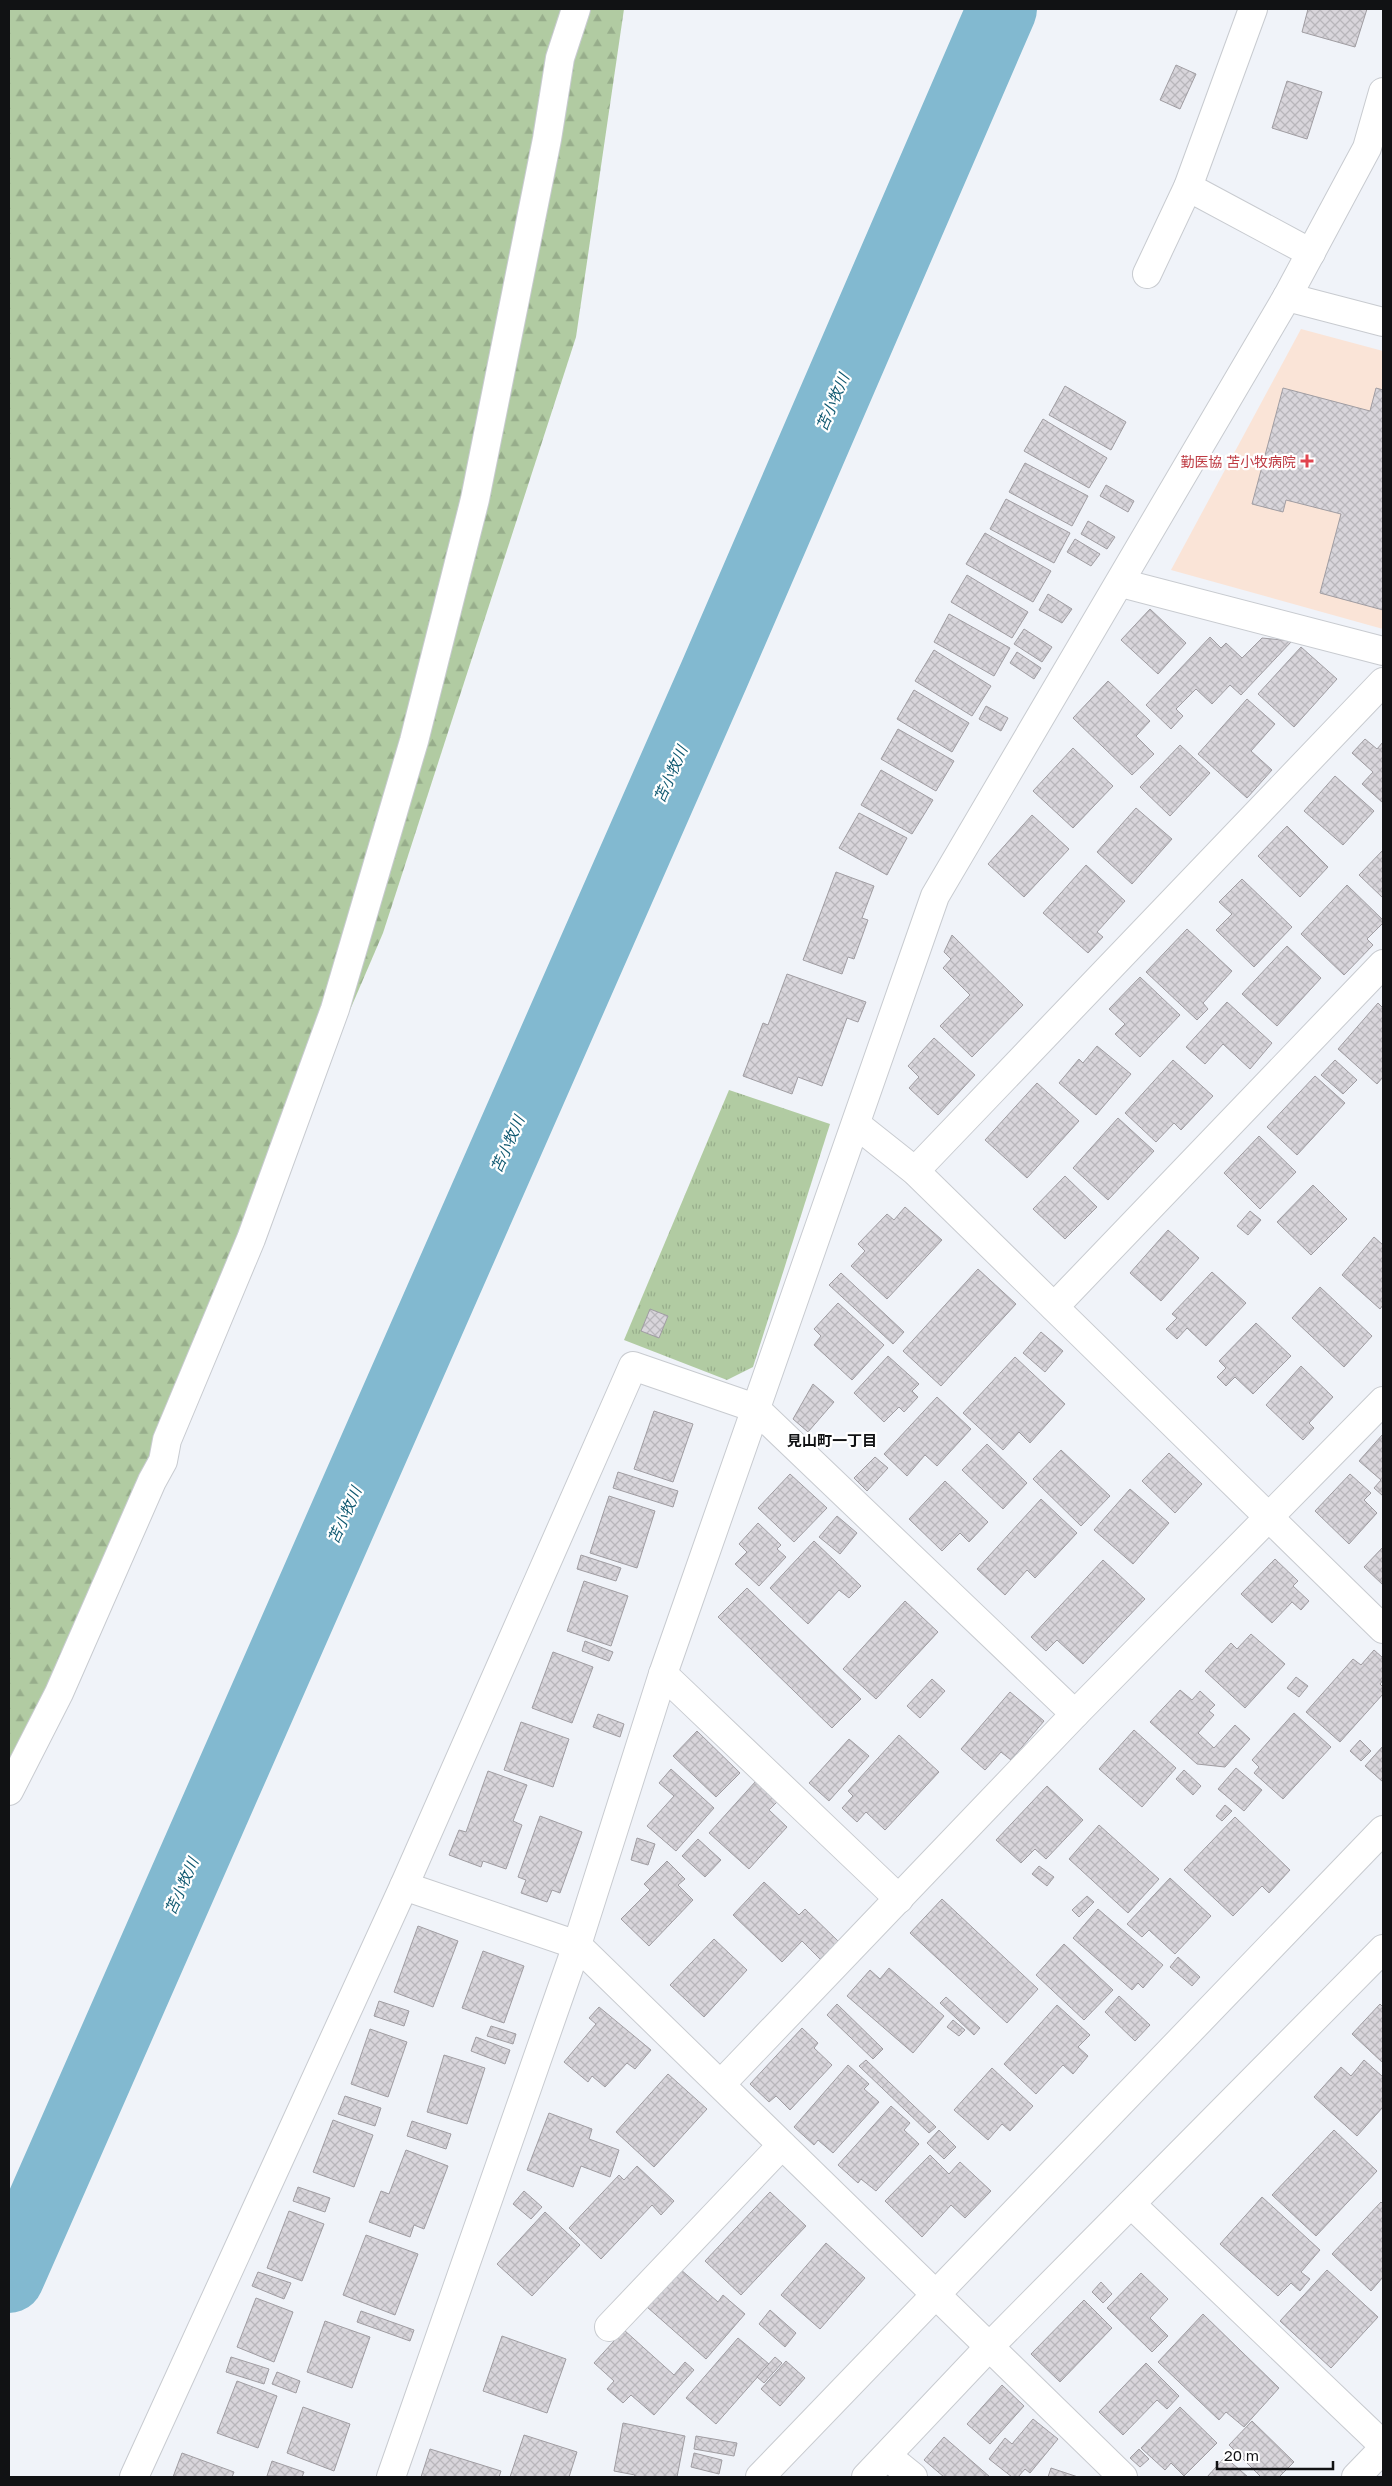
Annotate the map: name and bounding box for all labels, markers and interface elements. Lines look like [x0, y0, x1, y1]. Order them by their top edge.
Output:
water label: 苫小牧川 [812, 369, 853, 433]
place label: 勤医協 苫小牧病院 [1181, 453, 1296, 470]
marker: 勤医協 苫小牧病院 [1300, 454, 1314, 468]
water label: 苫小牧川 [650, 741, 691, 805]
water label: 苫小牧川 [487, 1111, 528, 1175]
district label: 見山町一丁目 [787, 1431, 877, 1449]
water label: 苫小牧川 [324, 1482, 365, 1546]
water label: 苫小牧川 [161, 1853, 202, 1917]
scale bar [1217, 2438, 1333, 2470]
text: 20 m [1224, 2446, 1259, 2464]

